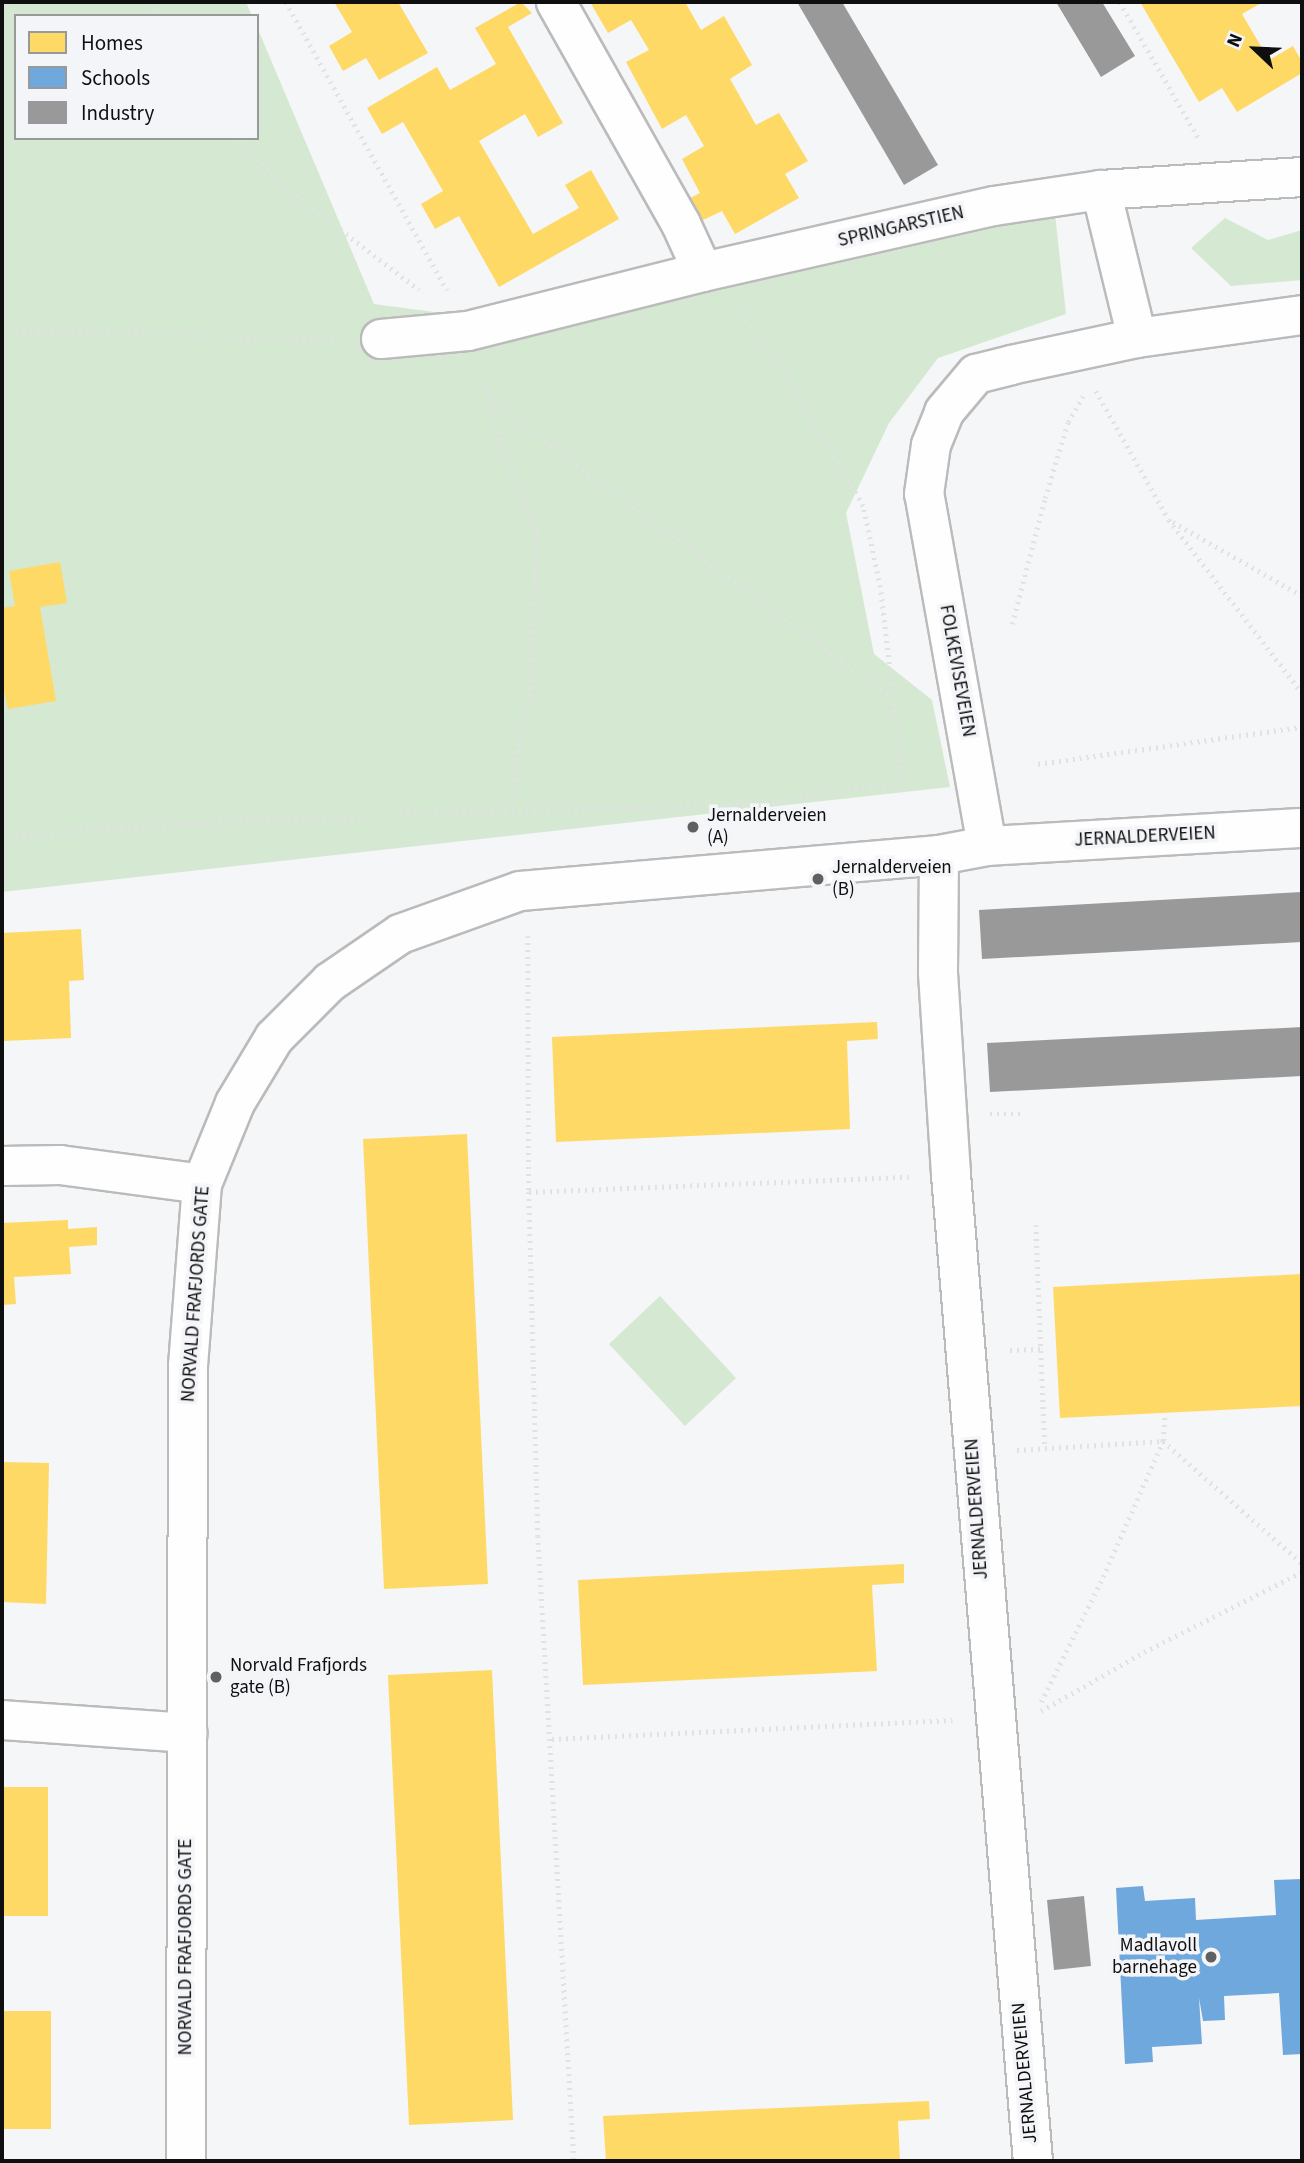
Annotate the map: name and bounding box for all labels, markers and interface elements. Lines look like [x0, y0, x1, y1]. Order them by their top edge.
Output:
legend [14, 14, 259, 140]
north arrow [1220, 14, 1290, 84]
text: Homes [81, 28, 143, 58]
text: N [1220, 30, 1250, 52]
text: Schools [81, 63, 150, 93]
text: Industry [81, 98, 154, 128]
street label: SPRINGARSTIEN [836, 201, 966, 253]
street label: FOLKEVISEVEIEN [934, 603, 980, 739]
place label: Jernalderveien (A) [707, 805, 827, 849]
marker: Jernalderveien (A) [685, 819, 701, 835]
street label: JERNALDERVEIEN [1074, 822, 1216, 852]
place label: Jernalderveien (B) [832, 857, 952, 901]
marker: Jernalderveien (B) [810, 871, 826, 887]
street label: NORVALD FRAFJORDS GATE [177, 1185, 215, 1403]
street label: JERNALDERVEIEN [961, 1438, 993, 1580]
place label: Norvald Frafjords gate (B) [230, 1655, 367, 1699]
marker: Norvald Frafjords gate (B) [208, 1669, 224, 1685]
street label: NORVALD FRAFJORDS GATE [175, 1839, 197, 2055]
place label: Madlavoll barnehage [1112, 1935, 1197, 1979]
marker: Madlavoll barnehage [1203, 1949, 1219, 1965]
street label: JERNALDERVEIEN [1007, 2002, 1043, 2144]

